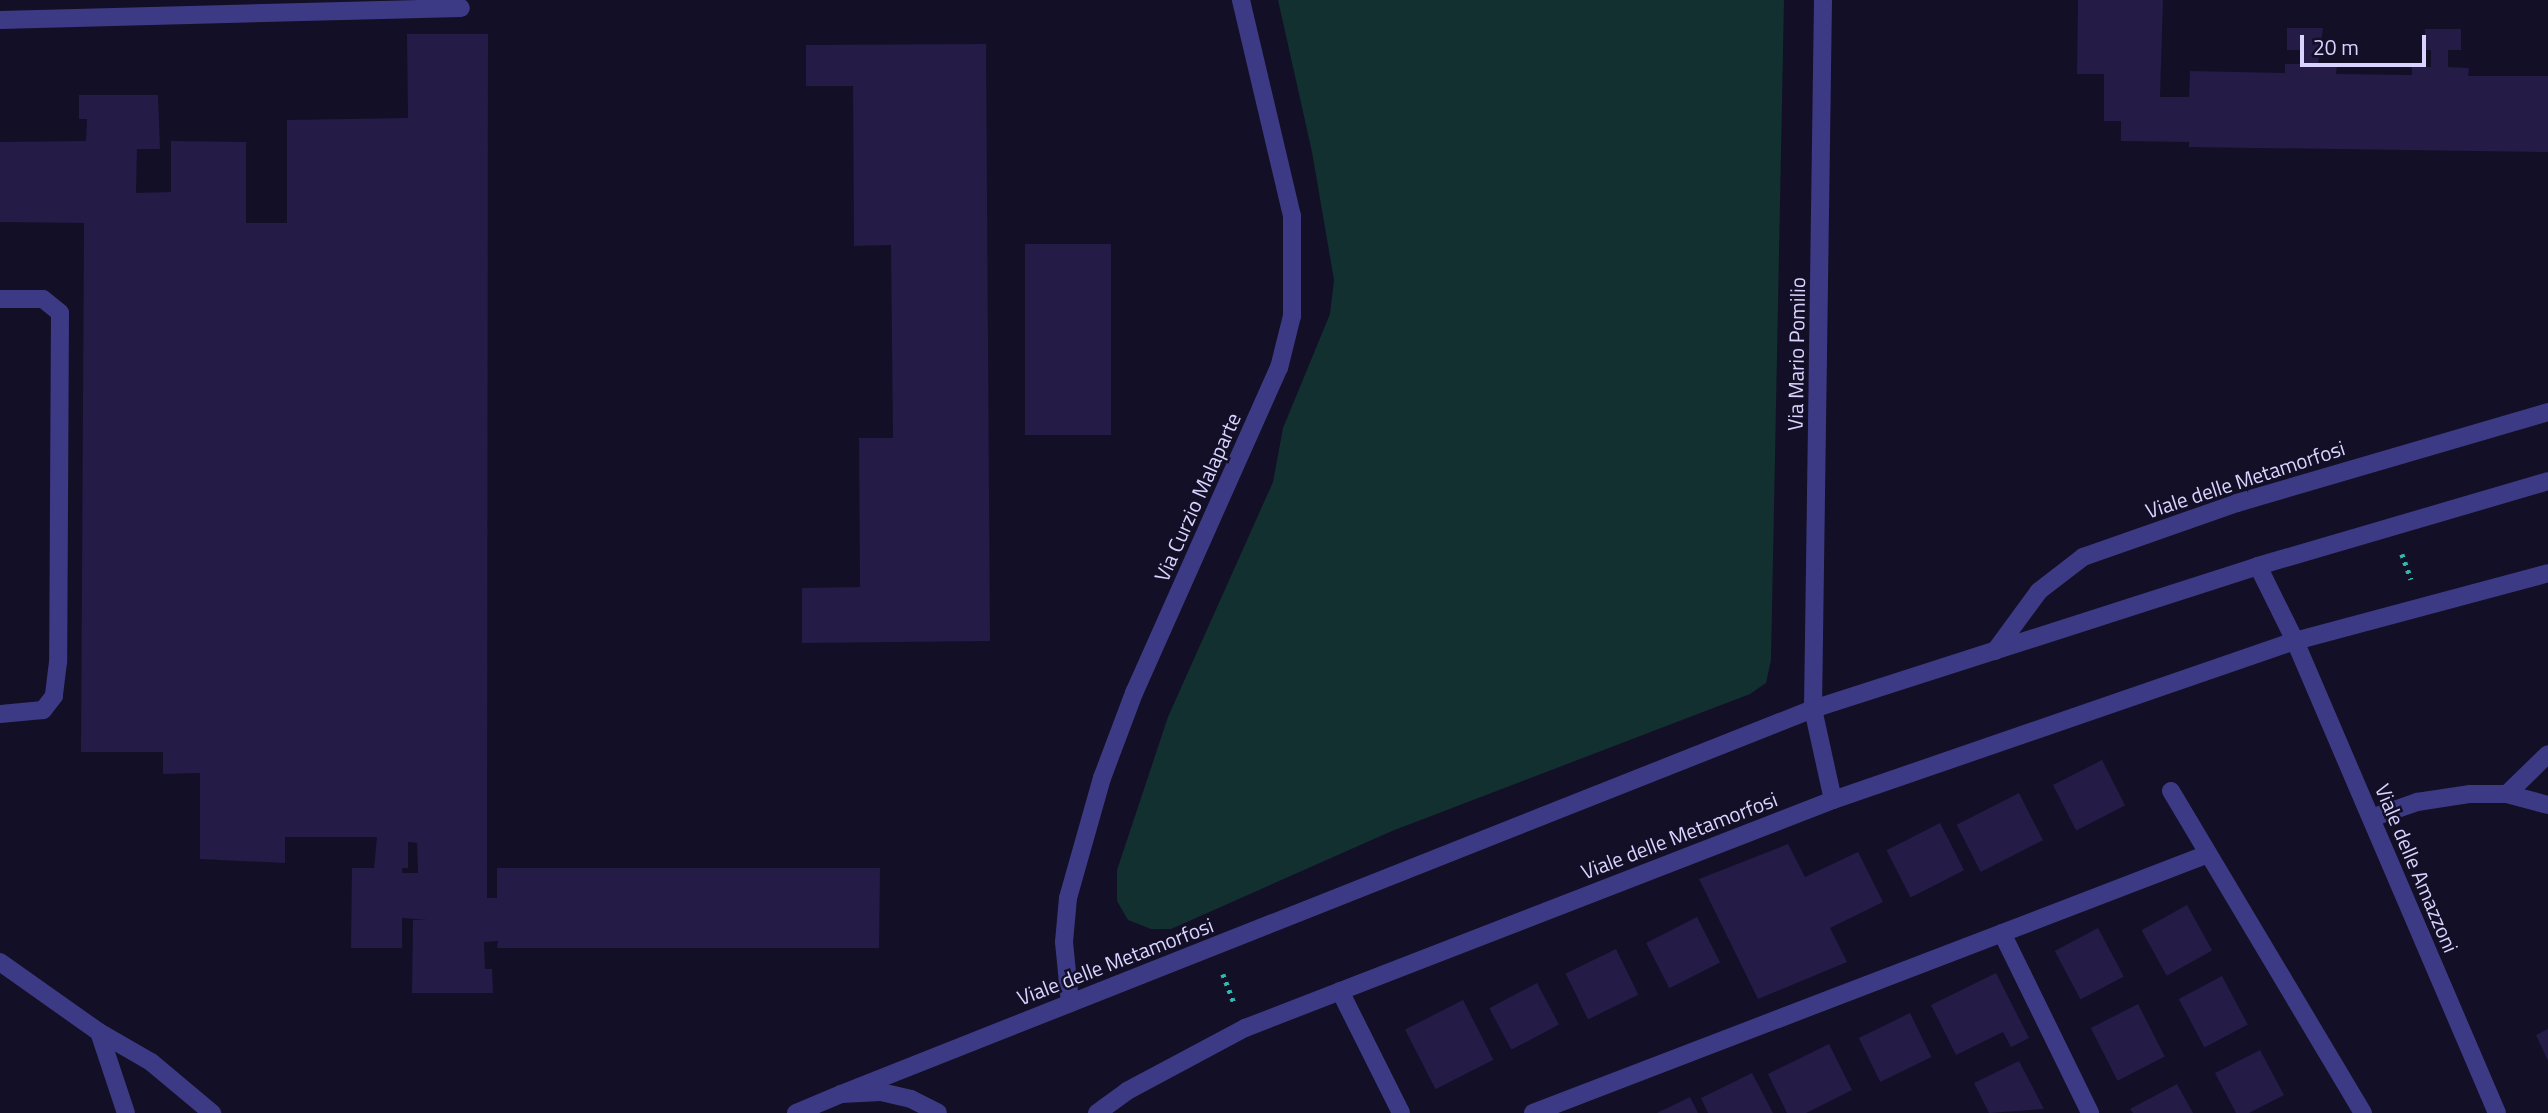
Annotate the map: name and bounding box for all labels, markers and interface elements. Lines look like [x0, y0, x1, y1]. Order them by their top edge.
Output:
scale bar [2303, 21, 2429, 65]
text: 20 m [2313, 31, 2359, 63]
street label: Via Mario Pomilio [1782, 277, 1810, 431]
street label: Via Curzio Malaparte [1149, 409, 1245, 585]
street label: Viale delle Metamorfosi [2142, 435, 2348, 523]
street label: Viale delle Amazzoni [2370, 780, 2464, 956]
street label: Viale delle Metamorfosi [1577, 786, 1781, 884]
street label: Viale delle Metamorfosi [1013, 912, 1217, 1010]

